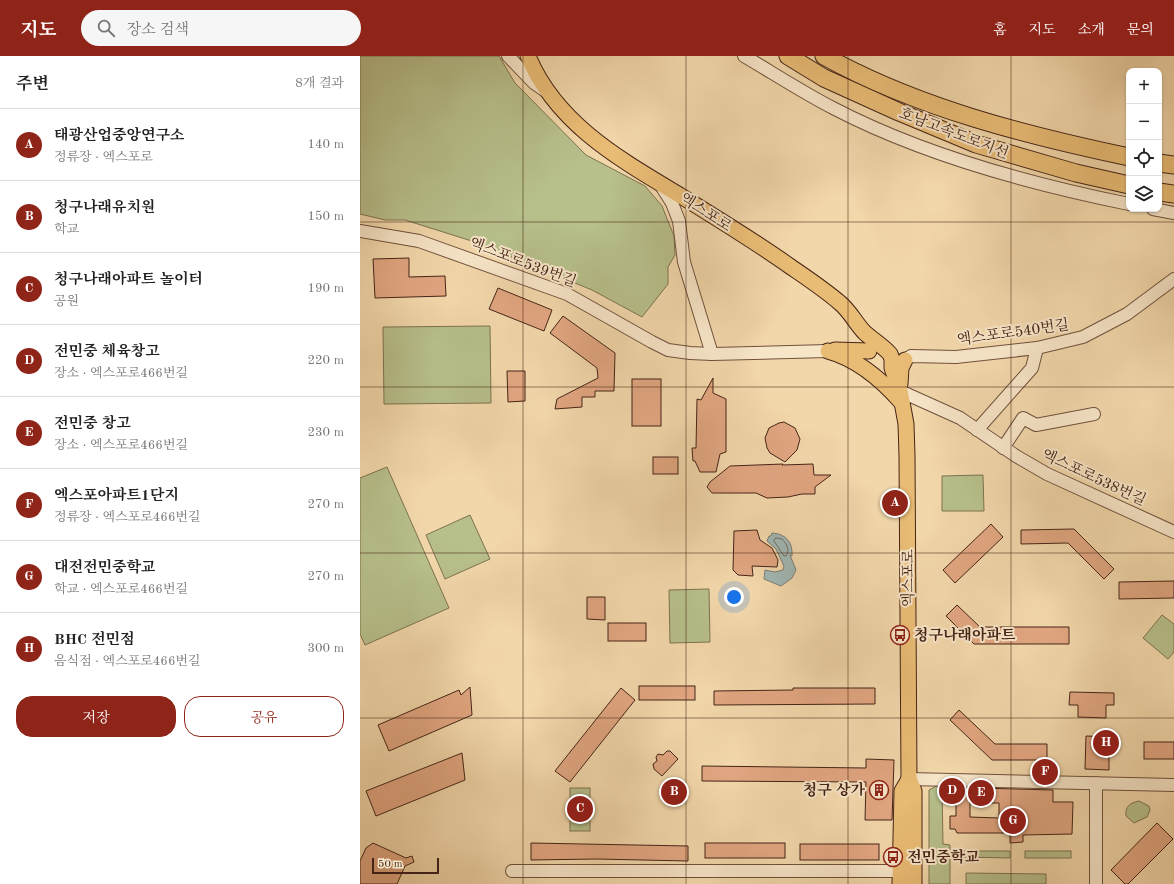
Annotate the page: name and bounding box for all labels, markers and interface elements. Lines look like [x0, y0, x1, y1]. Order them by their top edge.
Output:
search box [81, 10, 361, 46]
icon: search [95, 17, 117, 39]
text: 지도 [20, 22, 57, 41]
text: 장소 검색 [127, 23, 189, 38]
text: 홈 [993, 23, 1007, 37]
text: 지도 [1029, 23, 1056, 37]
text: 소개 [1078, 23, 1105, 37]
text: 문의 [1127, 23, 1154, 37]
map controls [1126, 68, 1162, 212]
button: + [1126, 68, 1162, 104]
text: 주변 [16, 76, 49, 93]
text: 8개 결과 [295, 77, 344, 90]
button: − [1126, 104, 1162, 140]
street label: 호남고속도로지선 [897, 105, 1011, 162]
text: 태광산업중앙연구소 [54, 129, 184, 144]
text: A [24, 138, 34, 151]
text: 140 m [307, 138, 344, 151]
button: locate [1126, 140, 1162, 176]
text: 정류장 · 엑스포로 [54, 151, 153, 164]
button: layers [1126, 176, 1162, 212]
street label: 엑스포로 [677, 190, 735, 236]
text: 청구나래유치원 [54, 201, 155, 216]
text: B [24, 210, 34, 223]
text: 150 m [307, 210, 344, 223]
text: 학교 [54, 223, 79, 236]
street label: 엑스포로539번길 [467, 234, 579, 291]
text: 청구나래아파트 놀이터 [54, 273, 203, 288]
text: C [25, 282, 33, 295]
text: 190 m [307, 282, 344, 295]
text: 공원 [54, 295, 79, 308]
street label: 엑스포로540번길 [956, 316, 1070, 349]
text: 전민중 체육창고 [54, 345, 160, 360]
text: D [24, 354, 34, 367]
text: 220 m [307, 354, 344, 367]
text: 장소 · 엑스포로466번길 [54, 367, 188, 380]
text: 전민중 창고 [54, 417, 131, 432]
text: E [25, 426, 33, 439]
text: 230 m [307, 426, 344, 439]
text: 장소 · 엑스포로466번길 [54, 439, 188, 452]
street label: 엑스포로538번길 [1039, 446, 1149, 509]
pin: A [882, 488, 908, 518]
text: 엑스포아파트1단지 [54, 489, 179, 504]
text: F [25, 498, 33, 511]
text: 270 m [307, 498, 344, 511]
text: 정류장 · 엑스포로466번길 [54, 511, 201, 524]
street label: 엑스포로 [900, 549, 917, 607]
text: 대전전민중학교 [54, 561, 155, 576]
text: G [24, 570, 34, 583]
text: 270 m [307, 570, 344, 583]
text: 학교 · 엑스포로466번길 [54, 583, 188, 596]
your location [724, 587, 744, 607]
bus stop icon: 청구나래아파트 [889, 624, 911, 646]
place label: 청구나래아파트 [914, 626, 1016, 644]
text: BHC 전민점 [54, 633, 135, 648]
text: H [24, 642, 34, 655]
text: 300 m [307, 642, 344, 655]
text: 음식점 · 엑스포로466번길 [54, 655, 201, 668]
button: 저장 [16, 696, 176, 737]
button: 공유 [184, 696, 344, 737]
pin: H [1093, 728, 1119, 758]
pin: F [1032, 757, 1058, 787]
pin: D [939, 776, 965, 806]
pin: B [661, 777, 687, 807]
pin: E [968, 778, 994, 808]
building icon: 청구 상가 [868, 779, 890, 801]
place label: 청구 상가 [803, 781, 865, 799]
pin: C [567, 794, 593, 824]
pin: G [1000, 806, 1026, 836]
bus stop icon: 전민중학교 [882, 846, 904, 868]
place label: 전민중학교 [907, 848, 980, 866]
scale bar [372, 856, 439, 875]
text: 50 m [378, 859, 403, 870]

